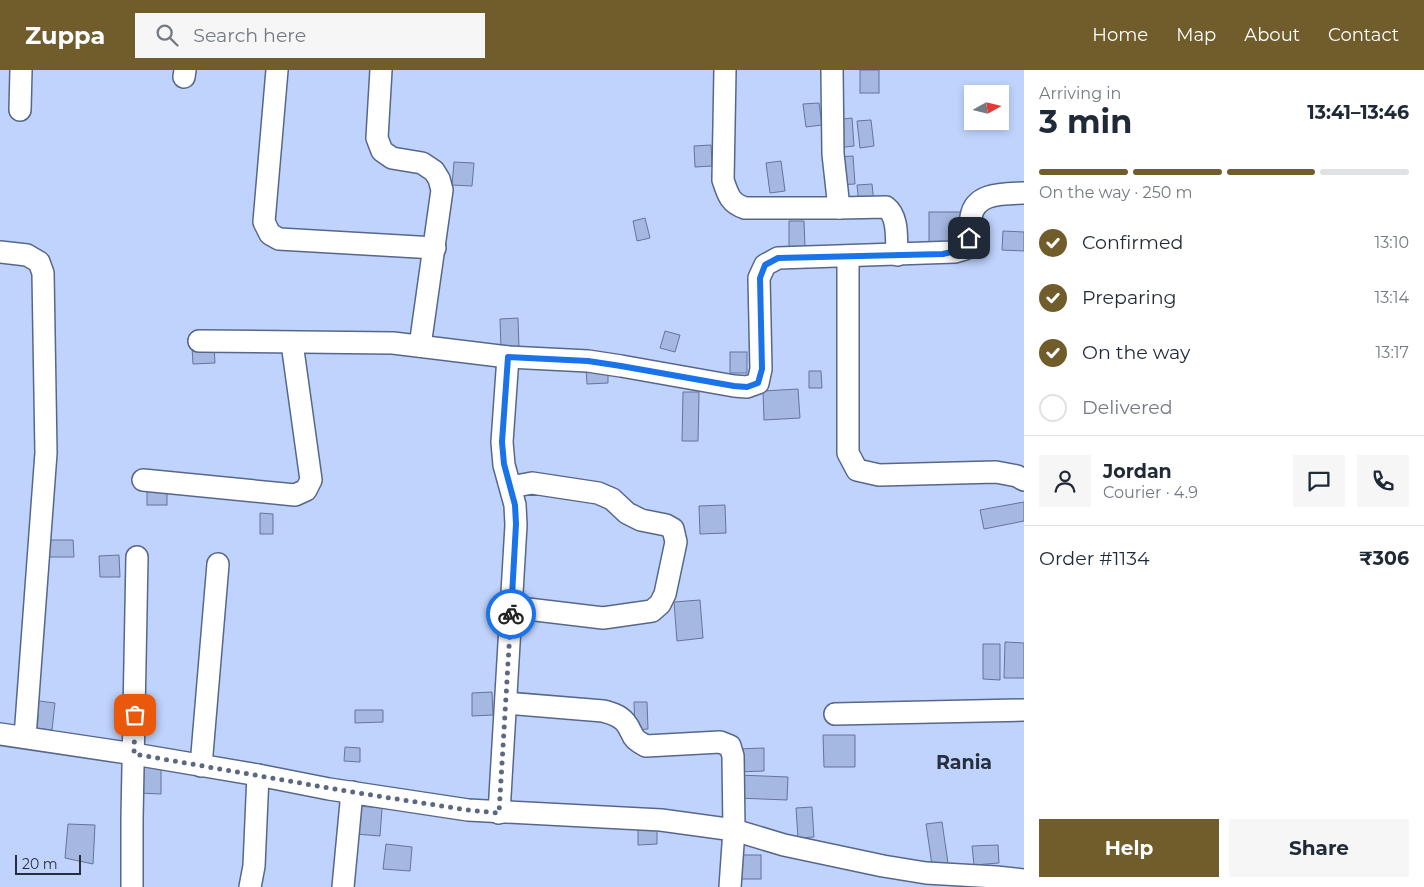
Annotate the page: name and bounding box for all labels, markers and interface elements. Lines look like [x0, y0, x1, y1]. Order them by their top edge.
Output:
search box [135, 13, 485, 58]
text: Zuppa [25, 21, 105, 50]
icon: search [153, 21, 181, 49]
text: Search here [193, 24, 306, 47]
text: Home [1092, 24, 1148, 46]
text: Map [1176, 24, 1216, 46]
text: About [1244, 24, 1300, 46]
text: Contact [1328, 24, 1399, 46]
text: Arriving in [1039, 84, 1121, 103]
north arrow [964, 85, 1009, 130]
map controls [964, 85, 1009, 130]
text: 13:41–13:46 [1307, 101, 1409, 124]
text: 3 min [1039, 102, 1132, 141]
text: On the way · 250 m [1039, 183, 1192, 202]
pin [948, 217, 990, 259]
icon: home [955, 224, 983, 252]
icon: check [1039, 229, 1067, 257]
text: Confirmed [1082, 231, 1183, 254]
text: 13:10 [1374, 233, 1409, 252]
icon: check [1039, 284, 1067, 312]
text: Preparing [1082, 286, 1177, 309]
text: 13:14 [1374, 288, 1409, 307]
icon: check [1039, 339, 1067, 367]
text: On the way [1082, 341, 1190, 364]
text: 13:17 [1376, 343, 1409, 362]
text: Delivered [1082, 396, 1173, 419]
button: person [1039, 455, 1091, 507]
button: chat [1293, 455, 1345, 507]
button: phone [1357, 455, 1409, 507]
text: Jordan [1103, 460, 1172, 483]
text: Courier · 4.9 [1103, 483, 1198, 502]
text: Order #1134 [1039, 547, 1150, 570]
text: ₹306 [1359, 547, 1409, 570]
courier [486, 589, 536, 639]
icon: bike [497, 600, 525, 628]
pin [114, 694, 156, 736]
icon: bag [121, 701, 149, 729]
district label: Rania [936, 751, 992, 774]
button: Help [1039, 819, 1219, 877]
button: Share [1229, 819, 1409, 877]
scale bar [15, 852, 81, 875]
text: 20 m [22, 855, 58, 873]

